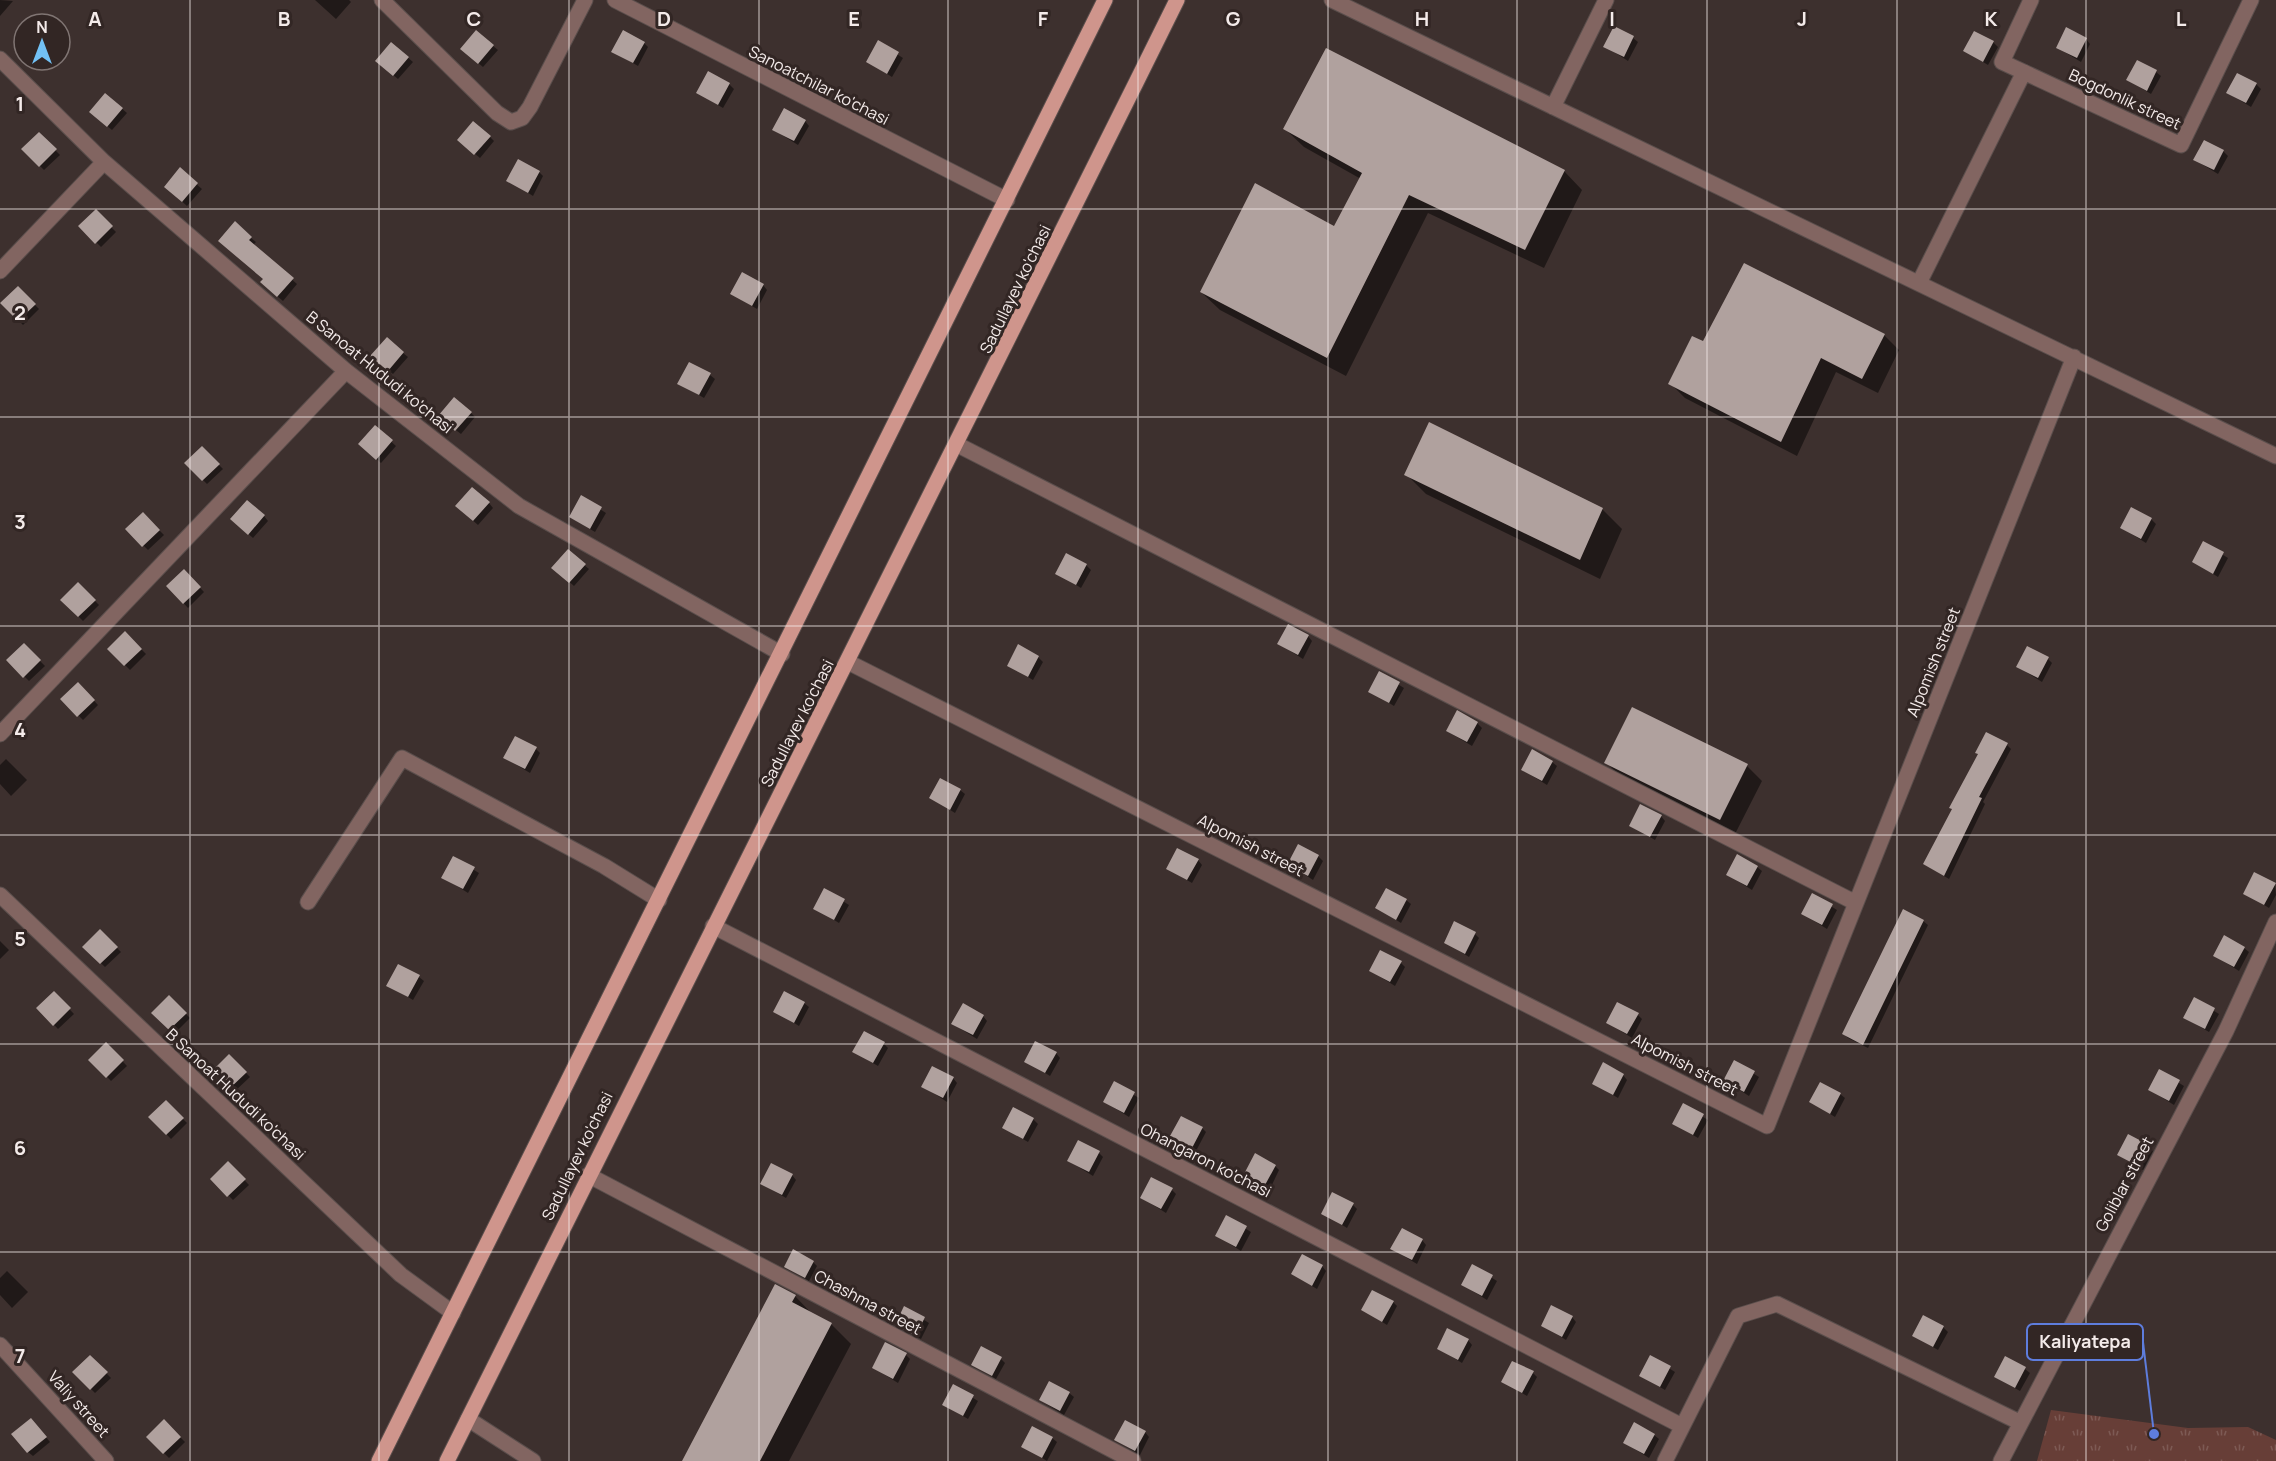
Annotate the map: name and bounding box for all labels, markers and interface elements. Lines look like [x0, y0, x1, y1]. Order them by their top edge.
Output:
text: A [88, 5, 102, 32]
text: B [278, 5, 291, 32]
text: C [467, 5, 481, 32]
text: D [657, 5, 671, 32]
text: E [848, 5, 860, 32]
text: F [1038, 5, 1049, 32]
text: G [1226, 5, 1241, 32]
text: H [1415, 5, 1429, 32]
text: I [1609, 5, 1615, 32]
text: J [1797, 5, 1807, 32]
text: K [1985, 5, 1998, 32]
text: L [2176, 5, 2187, 32]
north arrow [12, 12, 72, 72]
text: N [36, 16, 48, 38]
street label: Sanoatchilar ko'chasi [745, 40, 893, 130]
street label: Bogdonlik street [2065, 63, 2185, 135]
text: 1 [16, 90, 24, 117]
street label: Sadullayev ko'chasi [974, 221, 1056, 357]
text: 2 [14, 299, 26, 326]
street label: B Sanoat Hududi ko'chasi [302, 306, 458, 438]
text: 3 [14, 508, 26, 535]
street label: Alpomish street [1901, 604, 1965, 720]
street label: Sadullayev ko'chasi [755, 655, 839, 791]
text: 4 [14, 716, 26, 743]
street label: Alpomish street [1194, 809, 1308, 881]
text: 5 [14, 925, 26, 952]
street label: B Sanoat Hududi ko'chasi [161, 1023, 311, 1165]
street label: Alpomish street [1628, 1028, 1742, 1100]
street label: Sadullayev ko'chasi [536, 1088, 618, 1224]
street label: Ohangaron ko'chasi [1137, 1118, 1275, 1202]
street label: Goliblar street [2090, 1133, 2158, 1235]
text: 6 [14, 1134, 26, 1161]
street label: Chashma street [810, 1264, 926, 1340]
callout: Kaliyatepa [2027, 1324, 2143, 1360]
text: Kaliyatepa [2039, 1329, 2131, 1353]
text: 7 [15, 1342, 25, 1369]
street label: Valiy street [43, 1366, 115, 1442]

